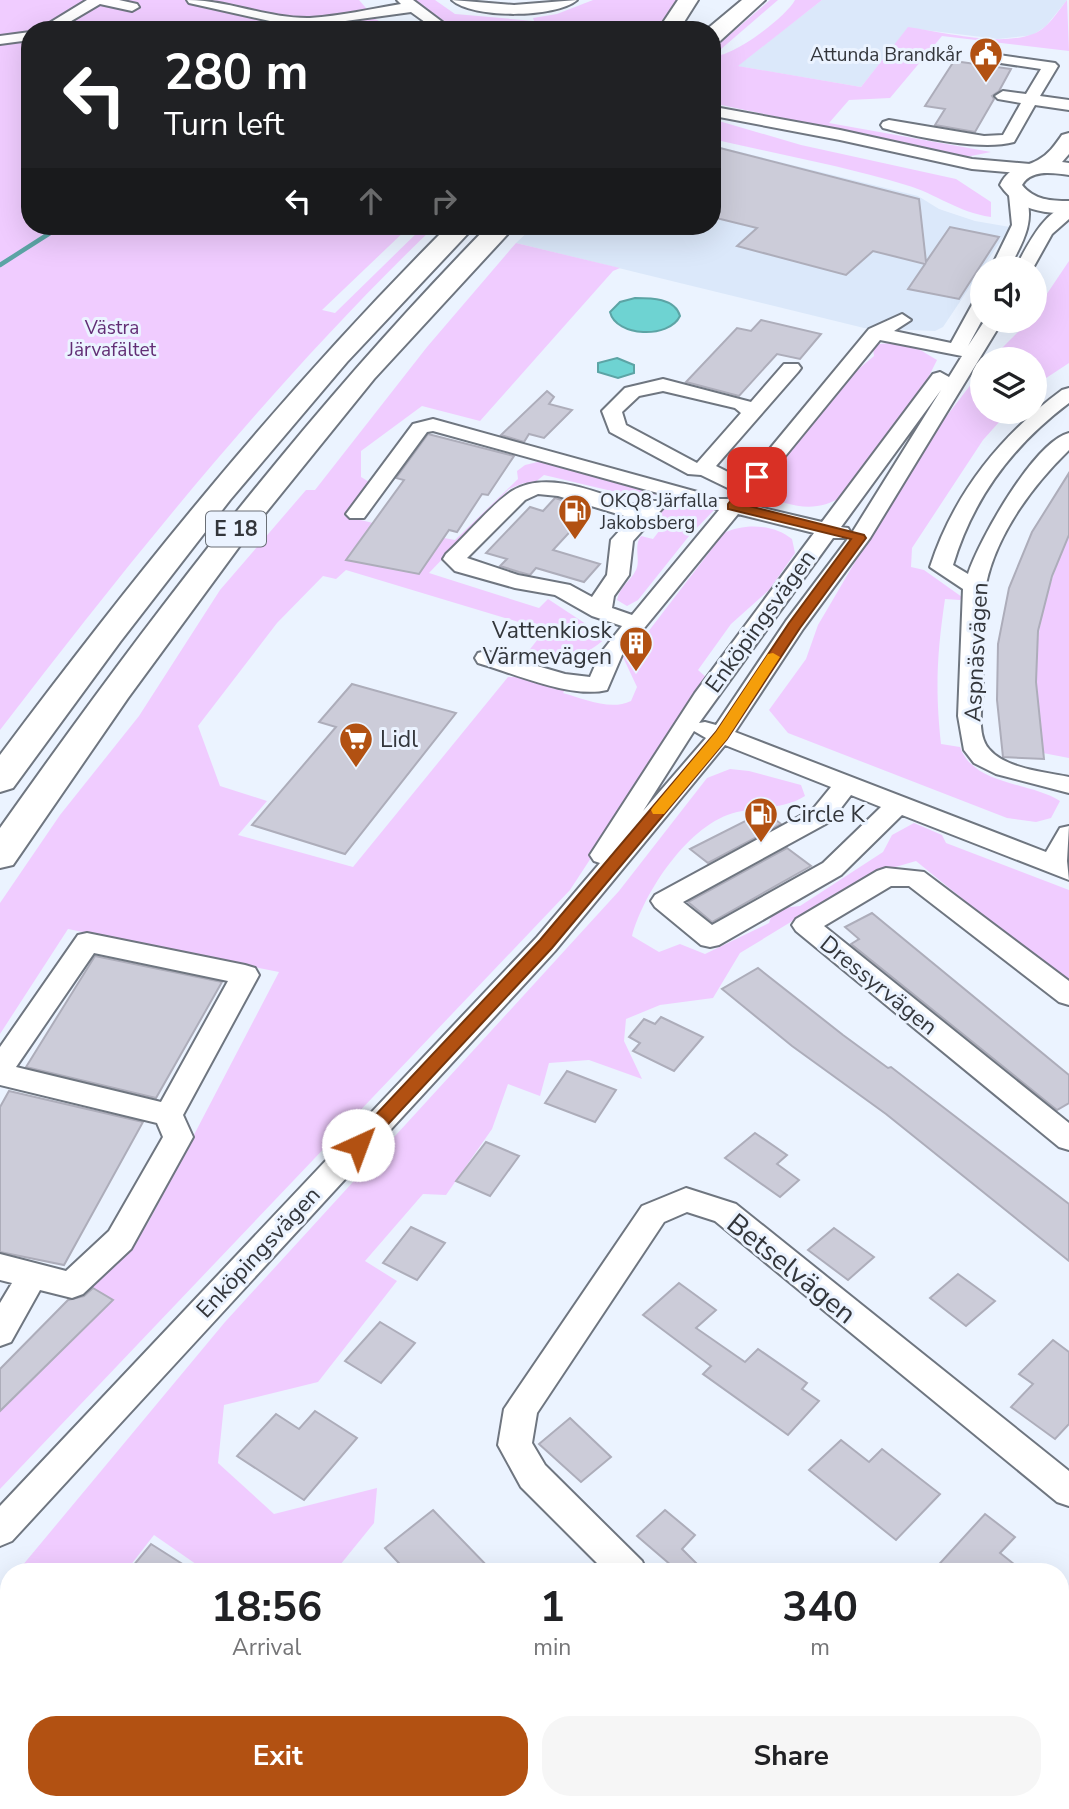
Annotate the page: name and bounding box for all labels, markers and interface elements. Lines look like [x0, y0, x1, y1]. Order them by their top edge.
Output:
public building icon: Attunda Brandkår [967, 35, 1005, 84]
text: 280 m [164, 39, 308, 106]
place label: Attunda Brandkår [810, 42, 962, 68]
icon: left [49, 49, 140, 140]
text: Turn left [164, 103, 284, 146]
icon: left [279, 182, 317, 220]
icon: ahead [352, 182, 390, 220]
icon: right [425, 182, 463, 220]
map controls [970, 256, 1047, 424]
button: sound [970, 256, 1047, 333]
park label: Västra Järvafältet [67, 315, 157, 363]
button: layers [970, 347, 1047, 424]
pin [727, 447, 787, 507]
icon: arrive [738, 458, 776, 496]
place label: OKQ8 Järfalla Jakobsberg [599, 488, 718, 536]
fuel station icon: OKQ8 Järfalla Jakobsberg [556, 492, 594, 541]
road number: E 18 [206, 512, 266, 546]
street label: Enköpingsvägen [698, 544, 823, 699]
street label: Aspnäsvägen [957, 581, 996, 723]
place label: Vattenkiosk Värmevägen [482, 615, 612, 672]
building icon: Vattenkiosk Värmevägen [617, 624, 655, 673]
supermarket icon: Lidl [337, 720, 375, 769]
place label: Lidl [380, 724, 418, 755]
fuel station icon: Circle K [742, 795, 780, 844]
place label: Circle K [786, 799, 865, 830]
street label: Dressyrvägen [814, 928, 944, 1042]
position arrow [321, 1108, 395, 1182]
street label: Enköpingsvägen [189, 1180, 327, 1325]
street label: Betselvägen [719, 1205, 864, 1333]
text: 18:56 [211, 1579, 322, 1636]
text: 1 [540, 1579, 565, 1636]
text: 340 [782, 1579, 858, 1636]
text: Arrival [232, 1632, 301, 1663]
text: min [533, 1632, 571, 1663]
text: m [810, 1632, 830, 1663]
button: Exit [28, 1716, 528, 1796]
button: Share [542, 1716, 1041, 1796]

